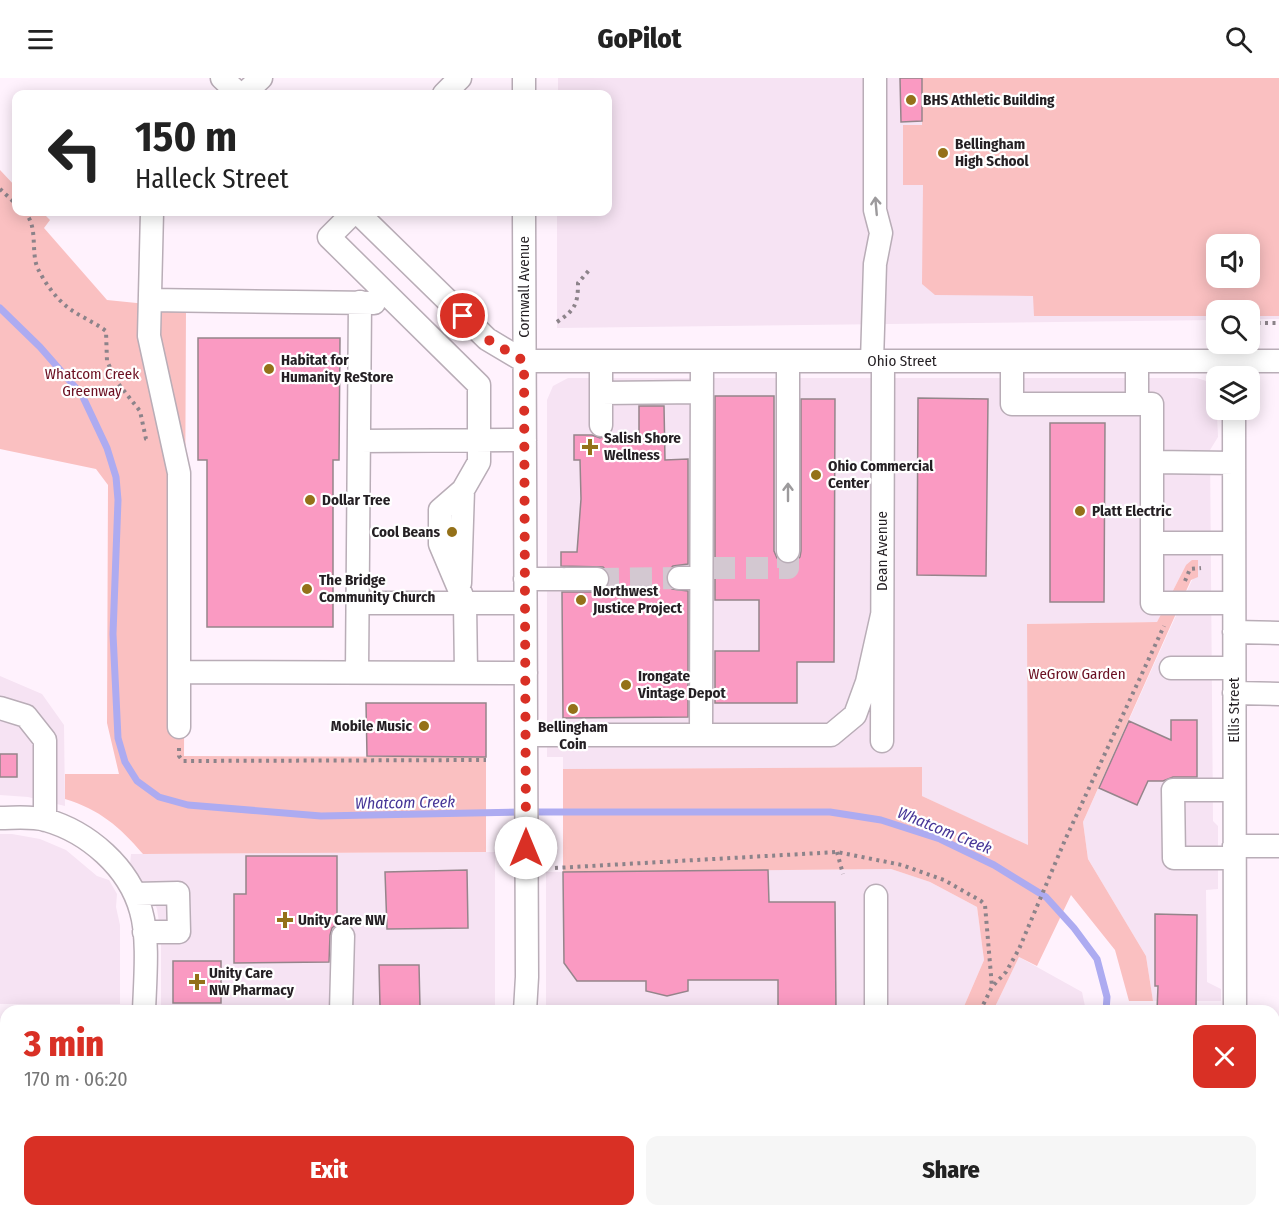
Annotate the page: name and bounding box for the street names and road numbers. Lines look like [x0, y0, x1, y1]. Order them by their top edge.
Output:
street label: Cornwall Avenue [515, 236, 533, 338]
street label: Ohio Street [867, 352, 937, 370]
street label: Dean Avenue [873, 511, 891, 591]
street label: Ellis Street [1225, 677, 1243, 743]

